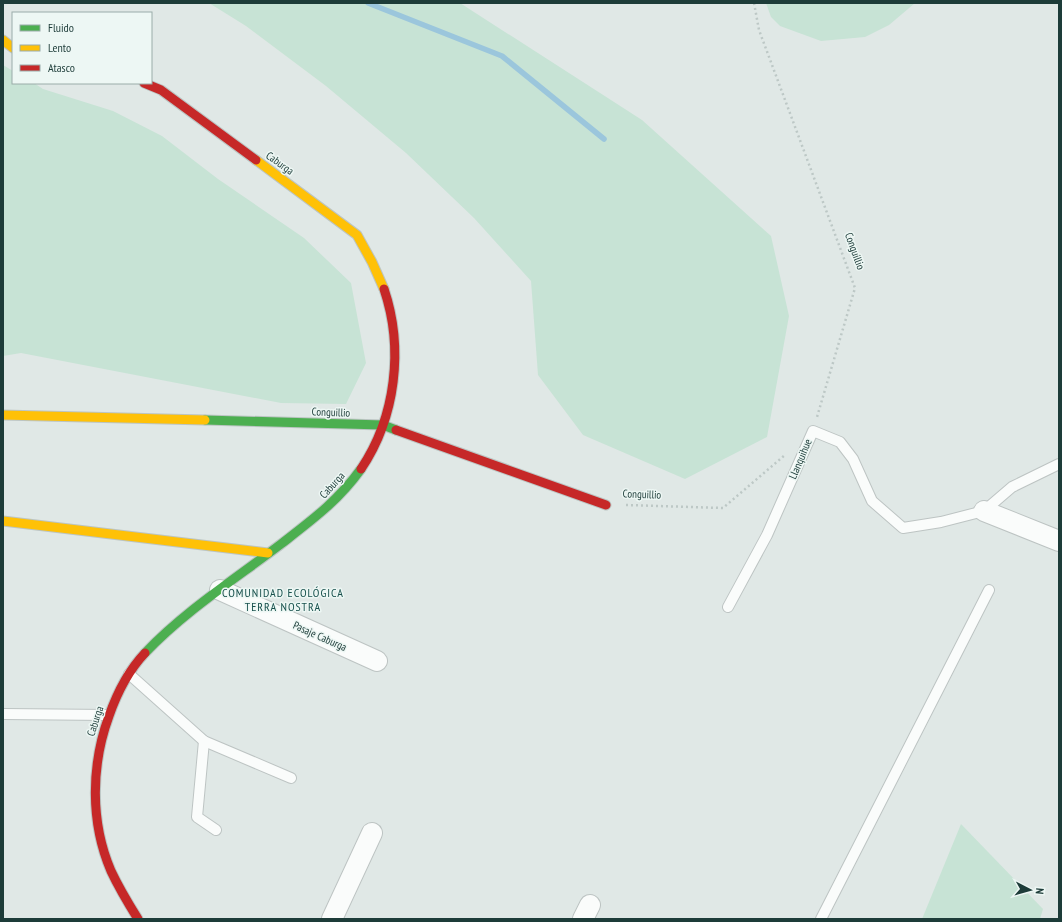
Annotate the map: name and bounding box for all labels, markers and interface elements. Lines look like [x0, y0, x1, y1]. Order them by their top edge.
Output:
legend [12, 12, 152, 84]
text: Fluido [48, 20, 74, 35]
text: Lento [48, 40, 71, 55]
text: Atasco [48, 60, 75, 75]
street label: Caburga [263, 148, 297, 178]
street label: Conguillio [842, 231, 868, 272]
street label: Conguillio [312, 404, 351, 420]
street label: Llanquihue [785, 436, 815, 481]
street label: Caburga [316, 469, 348, 501]
street label: Conguillio [623, 486, 662, 502]
district label: COMUNIDAD ECOLÓGICA TERRA NOSTRA [222, 585, 344, 614]
street label: Pasaje Caburga [291, 618, 349, 654]
street label: Caburga [84, 704, 106, 738]
north arrow [1010, 870, 1050, 910]
text: N [1033, 887, 1047, 895]

